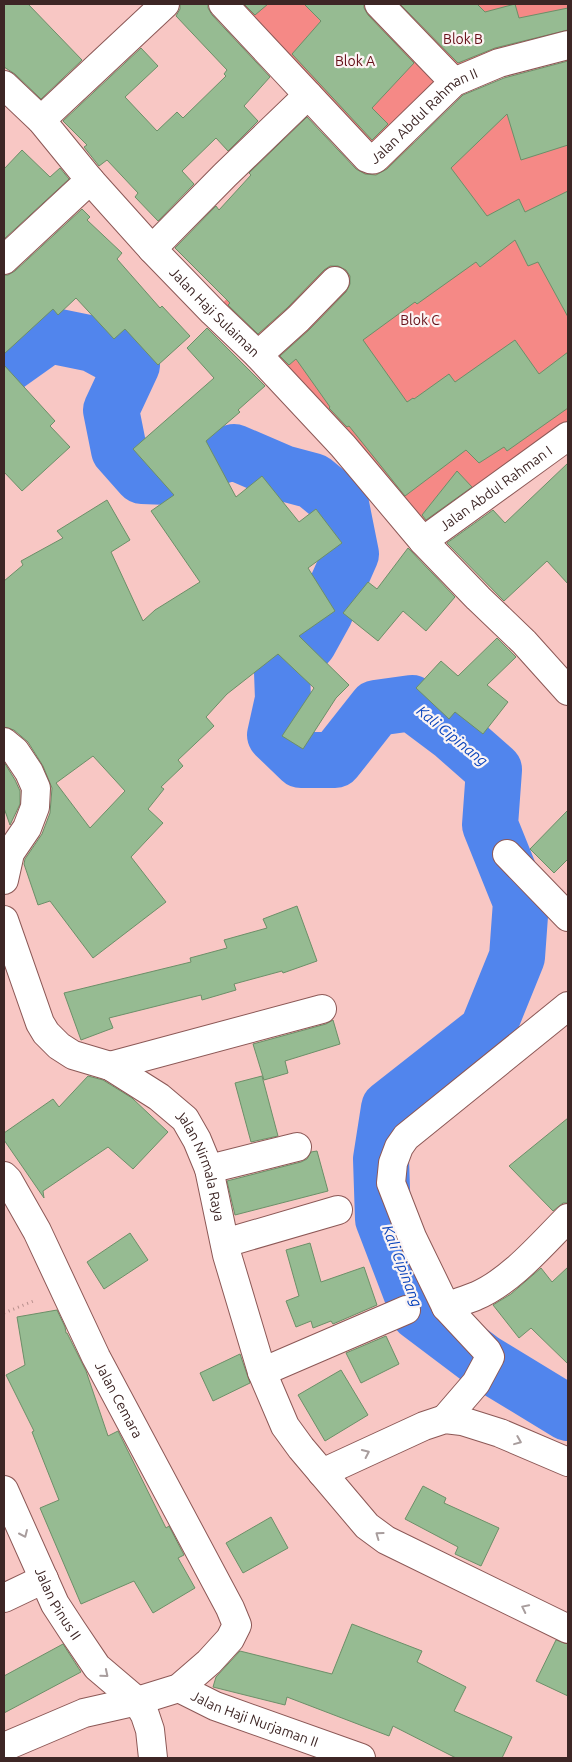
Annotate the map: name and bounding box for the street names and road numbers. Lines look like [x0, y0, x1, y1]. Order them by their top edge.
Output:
street label: Jalan Abdul Rahman II [368, 65, 480, 167]
street label: Jalan Haji Sulaiman [166, 264, 263, 360]
street label: Jalan Abdul Rahman I [437, 442, 555, 534]
street label: Jalan Nirmala Raya [173, 1107, 228, 1223]
street label: Jalan Cemara [92, 1359, 146, 1441]
street label: Jalan Pinus II [32, 1565, 84, 1643]
street label: Jalan Haji Nurjaman II [188, 1687, 321, 1750]

